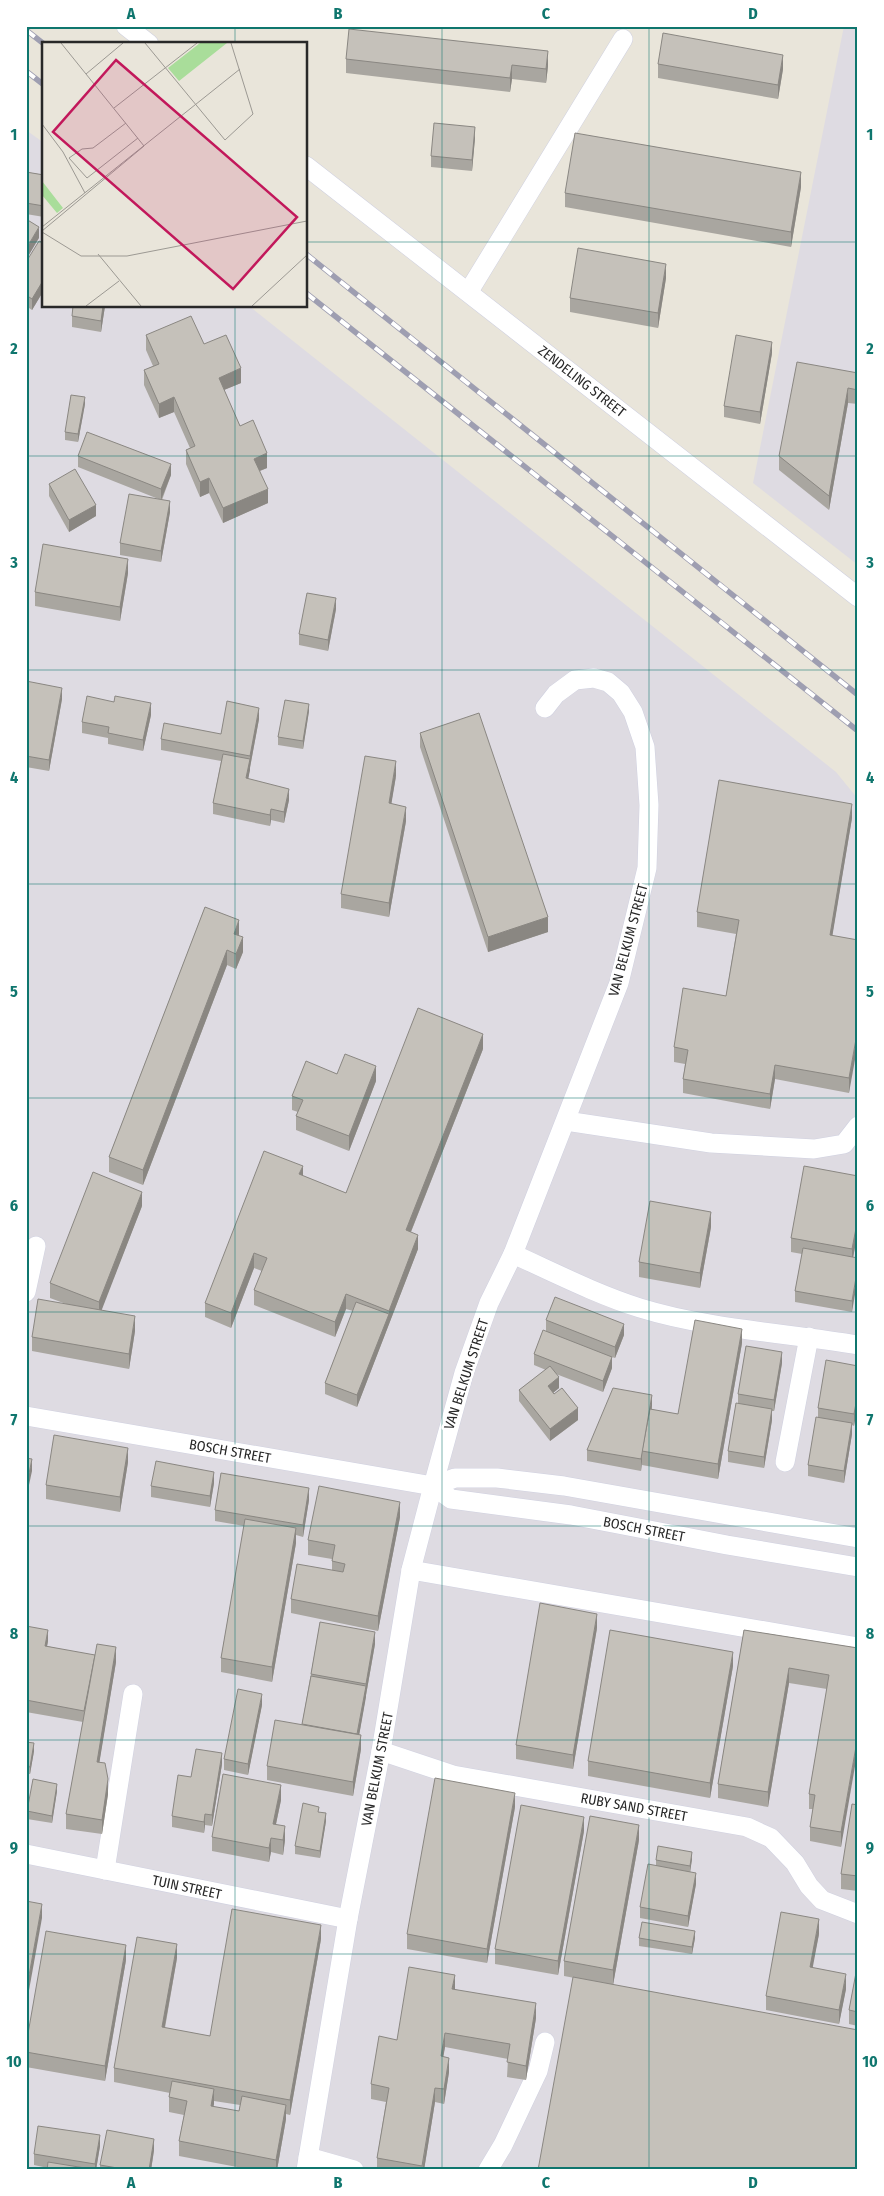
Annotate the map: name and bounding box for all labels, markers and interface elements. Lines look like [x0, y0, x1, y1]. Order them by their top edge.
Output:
text: A [126, 4, 136, 23]
text: B [334, 4, 343, 23]
text: C [542, 4, 551, 23]
text: D [748, 4, 758, 23]
inset map [42, 42, 308, 308]
text: 1 [11, 125, 17, 144]
text: 1 [867, 125, 873, 144]
text: 2 [9, 339, 18, 358]
text: 2 [865, 339, 874, 358]
street label: ZENDELING STREET [535, 342, 629, 421]
text: 3 [9, 553, 18, 572]
text: 3 [865, 553, 874, 572]
text: 4 [10, 768, 18, 787]
text: 4 [866, 768, 874, 787]
street label: VAN BELKUM STREET [605, 882, 652, 998]
text: 5 [10, 982, 18, 1001]
text: 5 [866, 982, 874, 1001]
text: 6 [10, 1196, 18, 1215]
text: 6 [866, 1196, 874, 1215]
street label: VAN BELKUM STREET [441, 1316, 493, 1432]
text: 7 [11, 1410, 18, 1429]
text: 7 [867, 1410, 874, 1429]
street label: BOSCH STREET [188, 1436, 273, 1467]
street label: BOSCH STREET [602, 1513, 687, 1546]
text: 8 [10, 1624, 19, 1643]
text: 8 [866, 1624, 875, 1643]
street label: VAN BELKUM STREET [358, 1710, 397, 1827]
street label: RUBY SAND STREET [579, 1790, 689, 1825]
text: 9 [10, 1838, 18, 1857]
text: 9 [866, 1838, 874, 1857]
street label: TUIN STREET [151, 1872, 224, 1903]
text: 10 [6, 2052, 22, 2071]
text: 10 [862, 2052, 878, 2071]
text: A [126, 2173, 136, 2192]
text: B [334, 2173, 343, 2192]
text: C [542, 2173, 551, 2192]
text: D [748, 2173, 758, 2192]

